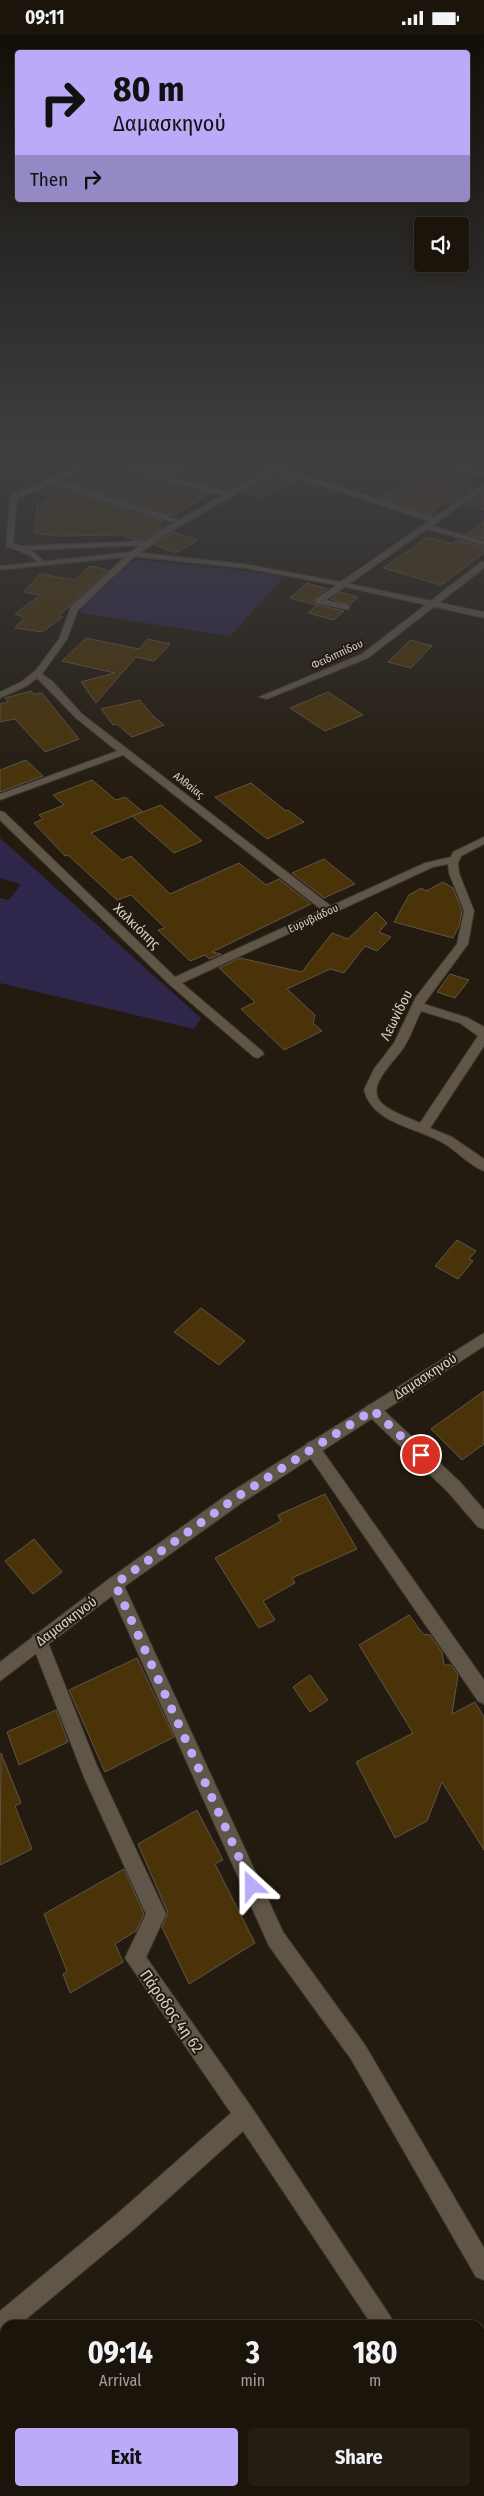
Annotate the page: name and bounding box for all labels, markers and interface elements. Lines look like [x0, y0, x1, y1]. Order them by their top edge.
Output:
text: 09:11 [25, 6, 64, 29]
text: 80 m [113, 68, 185, 110]
icon: right [30, 70, 95, 135]
text: Δαμασκηνού [113, 110, 226, 137]
icon: right [78, 165, 106, 193]
text: Then [30, 168, 68, 191]
map controls [414, 217, 469, 272]
button: sound [414, 217, 469, 272]
street label: Φειδιππίδου [309, 637, 365, 672]
street label: Αλθαίας [171, 769, 207, 802]
street label: Χαλκιόπης [110, 900, 164, 953]
street label: Ευρυβιάδου [286, 901, 340, 936]
street label: Λεωνίδου [377, 987, 416, 1043]
street label: Δαμασκηνού [391, 1350, 460, 1403]
pin [400, 1434, 442, 1476]
icon: arrive [407, 1441, 435, 1469]
street label: Δαμασκηνού [33, 1593, 100, 1650]
position arrow [225, 1859, 277, 1911]
street label: Πάροδος 4η 62 [136, 1966, 207, 2057]
text: 09:14 [87, 2335, 153, 2371]
text: 3 [246, 2335, 260, 2371]
text: 180 [353, 2335, 398, 2371]
text: Arrival [99, 2371, 141, 2390]
text: min [240, 2371, 265, 2390]
text: m [369, 2371, 381, 2390]
button: Exit [15, 2428, 238, 2486]
button: Share [248, 2428, 470, 2486]

